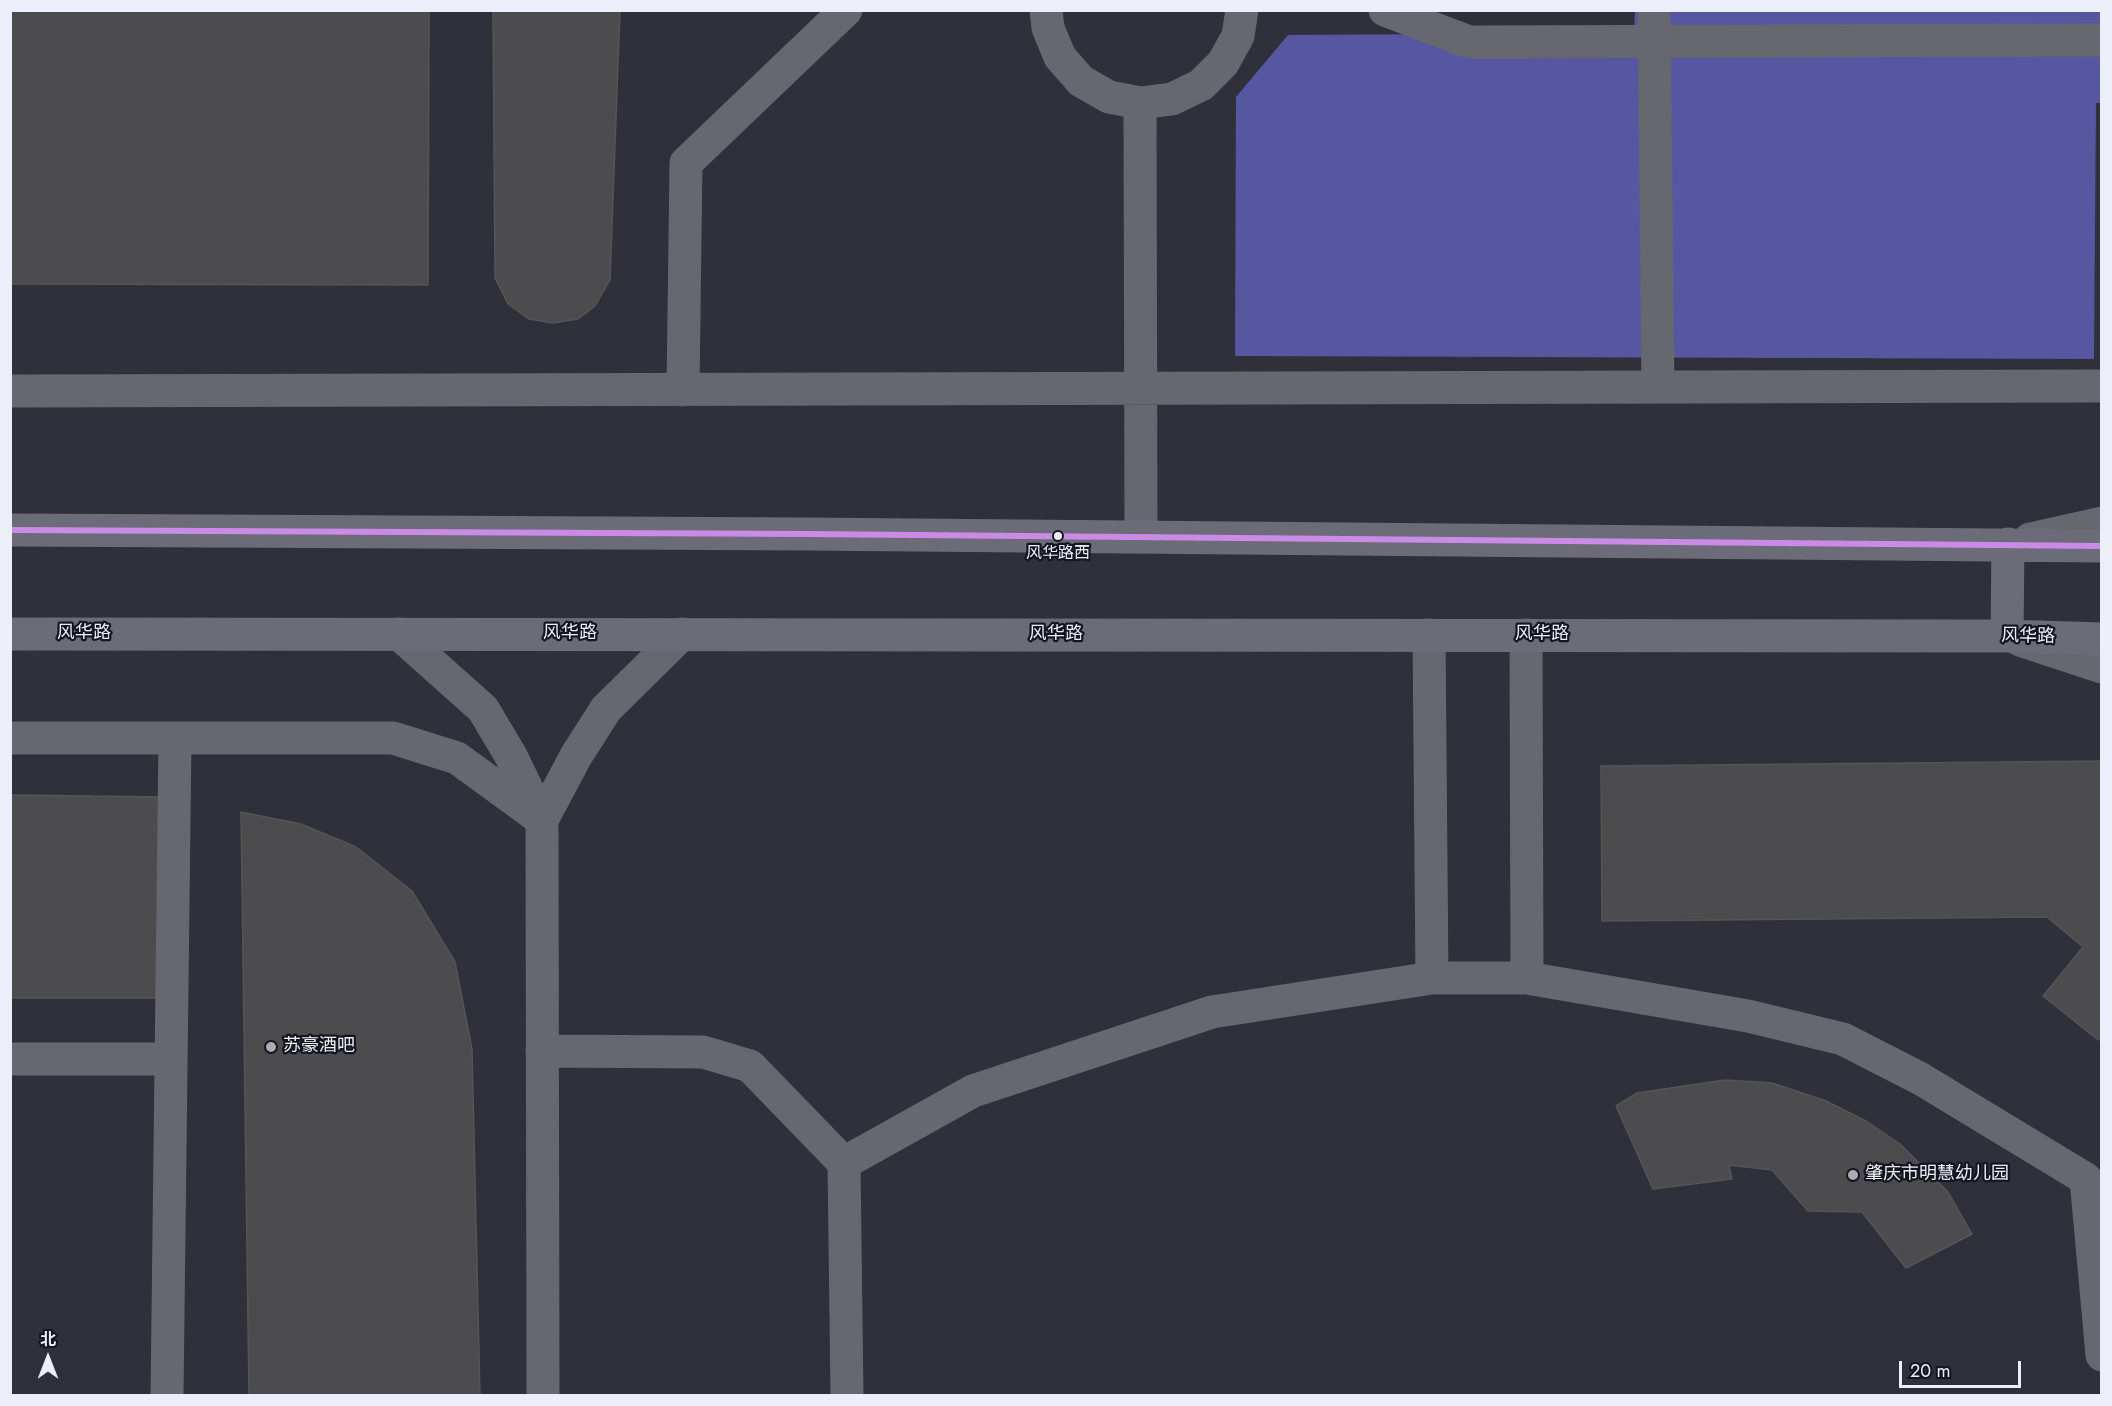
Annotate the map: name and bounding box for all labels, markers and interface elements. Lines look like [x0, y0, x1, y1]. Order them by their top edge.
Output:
marker: 风华路西 [1052, 530, 1064, 542]
place label: 风华路西 [1026, 544, 1090, 564]
street label: 风华路 [57, 623, 111, 645]
street label: 风华路 [543, 623, 597, 645]
street label: 风华路 [1029, 624, 1083, 646]
street label: 风华路 [1515, 624, 1569, 646]
street label: 风华路 [2001, 626, 2055, 648]
place label: 苏豪酒吧 [283, 1036, 355, 1058]
marker: 苏豪酒吧 [264, 1040, 278, 1054]
place label: 肇庆市明慧幼儿园 [1865, 1164, 2009, 1186]
marker: 肇庆市明慧幼儿园 [1846, 1168, 1860, 1182]
north arrow [18, 1328, 78, 1388]
text: 北 [40, 1328, 56, 1351]
scale bar [1902, 1349, 2024, 1387]
text: 20 m [1910, 1358, 1950, 1384]

